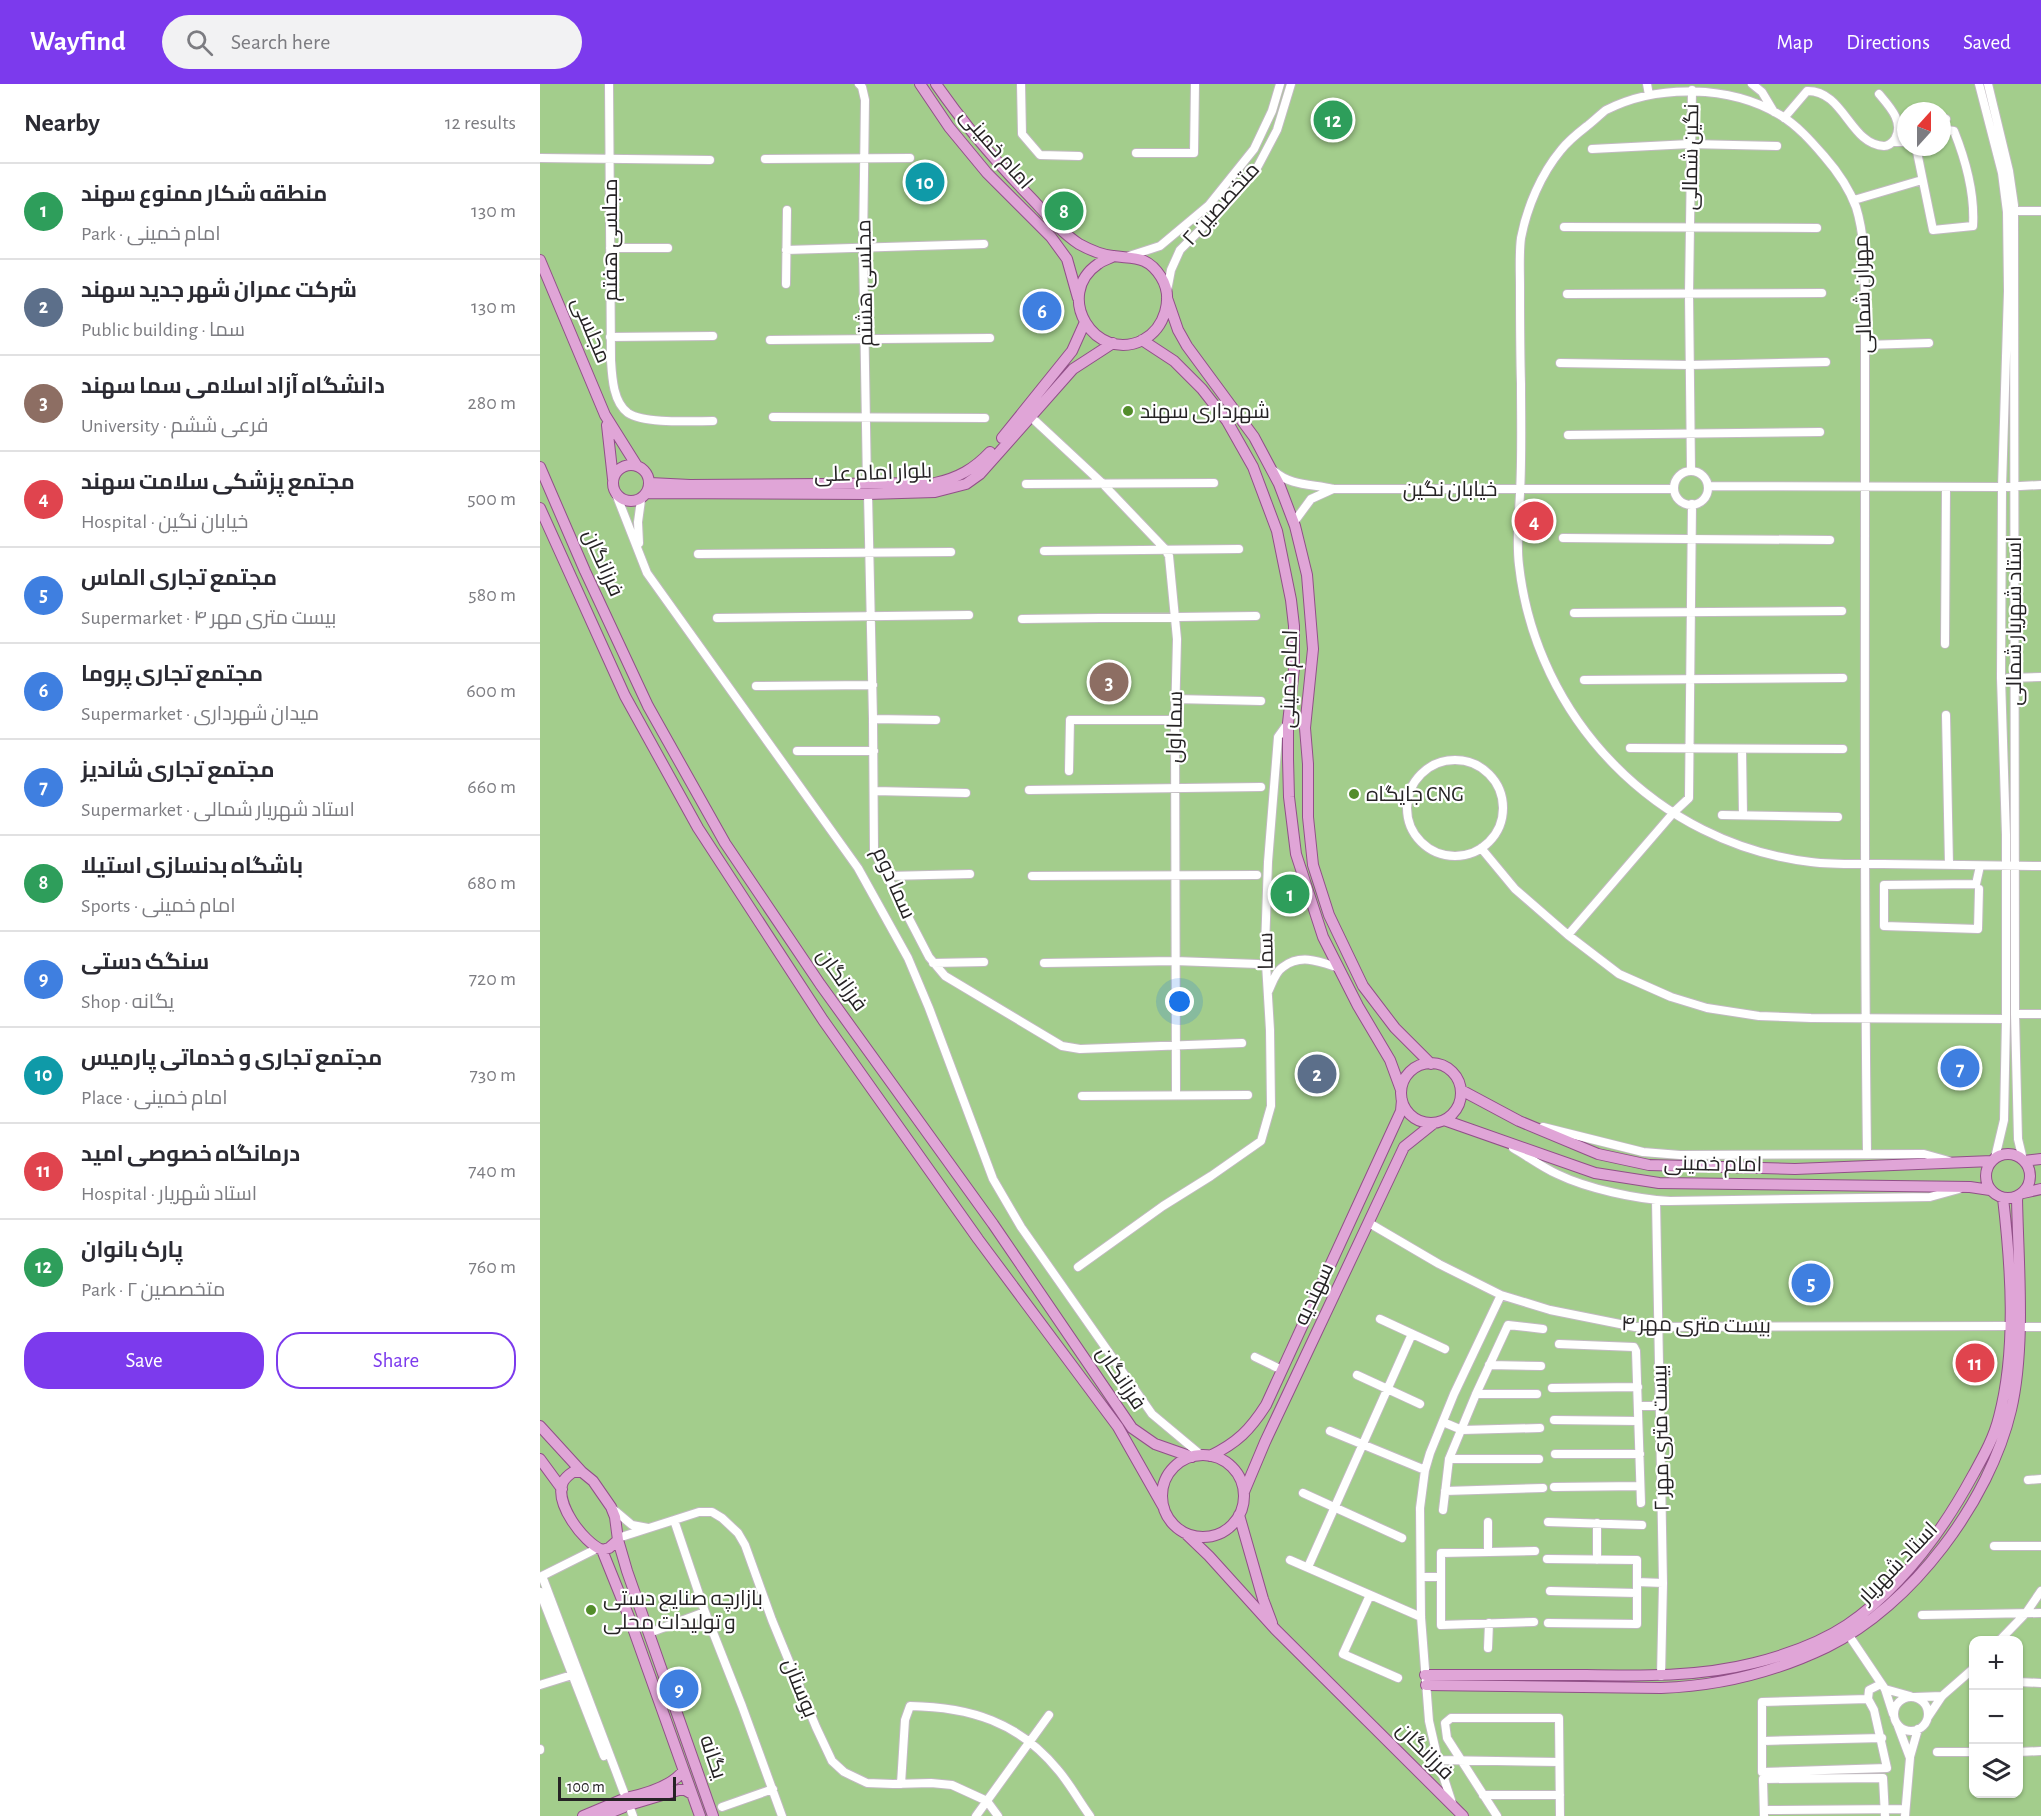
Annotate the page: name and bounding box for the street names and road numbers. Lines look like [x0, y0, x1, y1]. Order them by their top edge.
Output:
street label: نگین شمالی [1680, 103, 1704, 211]
street label: امام خمینی [953, 105, 1036, 195]
street label: متخصصین ۲ [1179, 158, 1265, 251]
street label: مجلسی هفتم [600, 179, 624, 301]
street label: مجلسی هشتم [853, 219, 880, 347]
street label: مهران شمالی [1850, 234, 1878, 354]
street label: مجلسی [566, 294, 614, 367]
street label: بلوار امام علی [814, 460, 933, 489]
street label: خیابان نگین [1403, 479, 1497, 502]
street label: فرزانگان [577, 526, 627, 600]
street label: استاد شهریار شمالی [2004, 536, 2027, 706]
street label: امام خمینی [1277, 629, 1304, 729]
street label: سما اول [1164, 691, 1188, 763]
street label: سما دوم [866, 844, 919, 923]
street label: سما [1255, 932, 1277, 970]
street label: فرزانگان [811, 945, 871, 1016]
street label: امام خمینی [1663, 1153, 1763, 1178]
street label: سهندیه [1290, 1259, 1339, 1329]
street label: بیست متری مهر ۴ [1621, 1313, 1771, 1339]
street label: فرزانگان [1091, 1343, 1150, 1414]
street label: بیست متری مهر ۲ [1649, 1364, 1675, 1512]
street label: استاد شهریار [1854, 1518, 1943, 1610]
street label: بوستان [777, 1656, 821, 1721]
street label: فرزانگان [1391, 1719, 1457, 1785]
street label: یگانه [696, 1733, 730, 1782]

